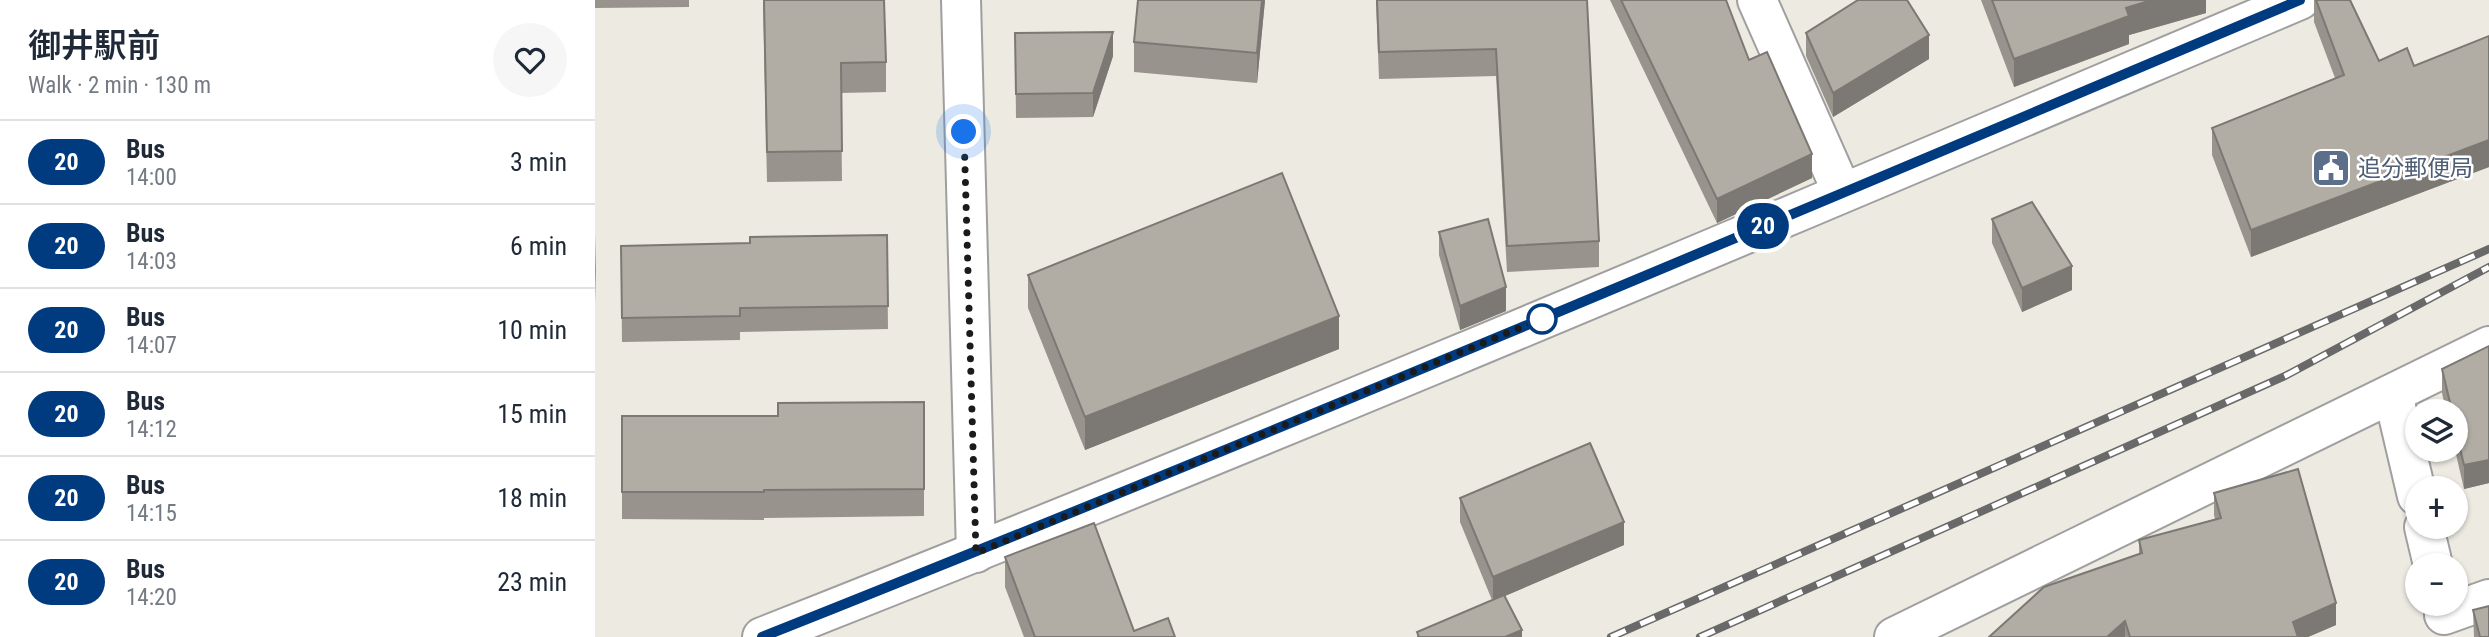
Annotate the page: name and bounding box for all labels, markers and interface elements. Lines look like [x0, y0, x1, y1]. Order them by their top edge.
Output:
button: heart [493, 23, 567, 97]
text: 御井駅前 [28, 26, 160, 65]
text: Walk · 2 min · 130 m [28, 72, 211, 99]
your location [946, 114, 981, 149]
text: Bus [126, 134, 165, 164]
text: 3 min [510, 147, 567, 177]
public building icon: 追分郵便局 [2310, 147, 2352, 189]
text: 20 [54, 148, 79, 176]
place label: 追分郵便局 [2358, 155, 2473, 182]
text: 14:00 [126, 164, 177, 191]
line badge: 20 [1731, 203, 1795, 249]
text: 20 [1751, 212, 1775, 240]
text: Bus [126, 218, 165, 248]
text: 6 min [510, 231, 567, 261]
text: 20 [54, 232, 79, 260]
text: 14:03 [126, 248, 177, 275]
text: Bus [126, 302, 165, 332]
unlabelled marker [1527, 304, 1557, 334]
text: 10 min [497, 315, 567, 345]
text: 20 [54, 316, 79, 344]
text: 14:07 [126, 332, 177, 359]
text: Bus [126, 386, 165, 416]
text: 15 min [497, 399, 567, 429]
map controls [2405, 399, 2468, 616]
button: layers [2405, 399, 2468, 462]
text: 20 [54, 400, 79, 428]
text: 14:12 [126, 416, 177, 443]
text: Bus [126, 470, 165, 500]
button: + [2405, 476, 2468, 539]
text: 18 min [497, 483, 567, 513]
text: 20 [54, 484, 79, 512]
text: 14:15 [126, 500, 177, 527]
button: − [2405, 553, 2468, 616]
text: Bus [126, 554, 165, 584]
text: 23 min [497, 567, 567, 597]
text: 20 [54, 568, 79, 596]
text: 14:20 [126, 584, 177, 611]

